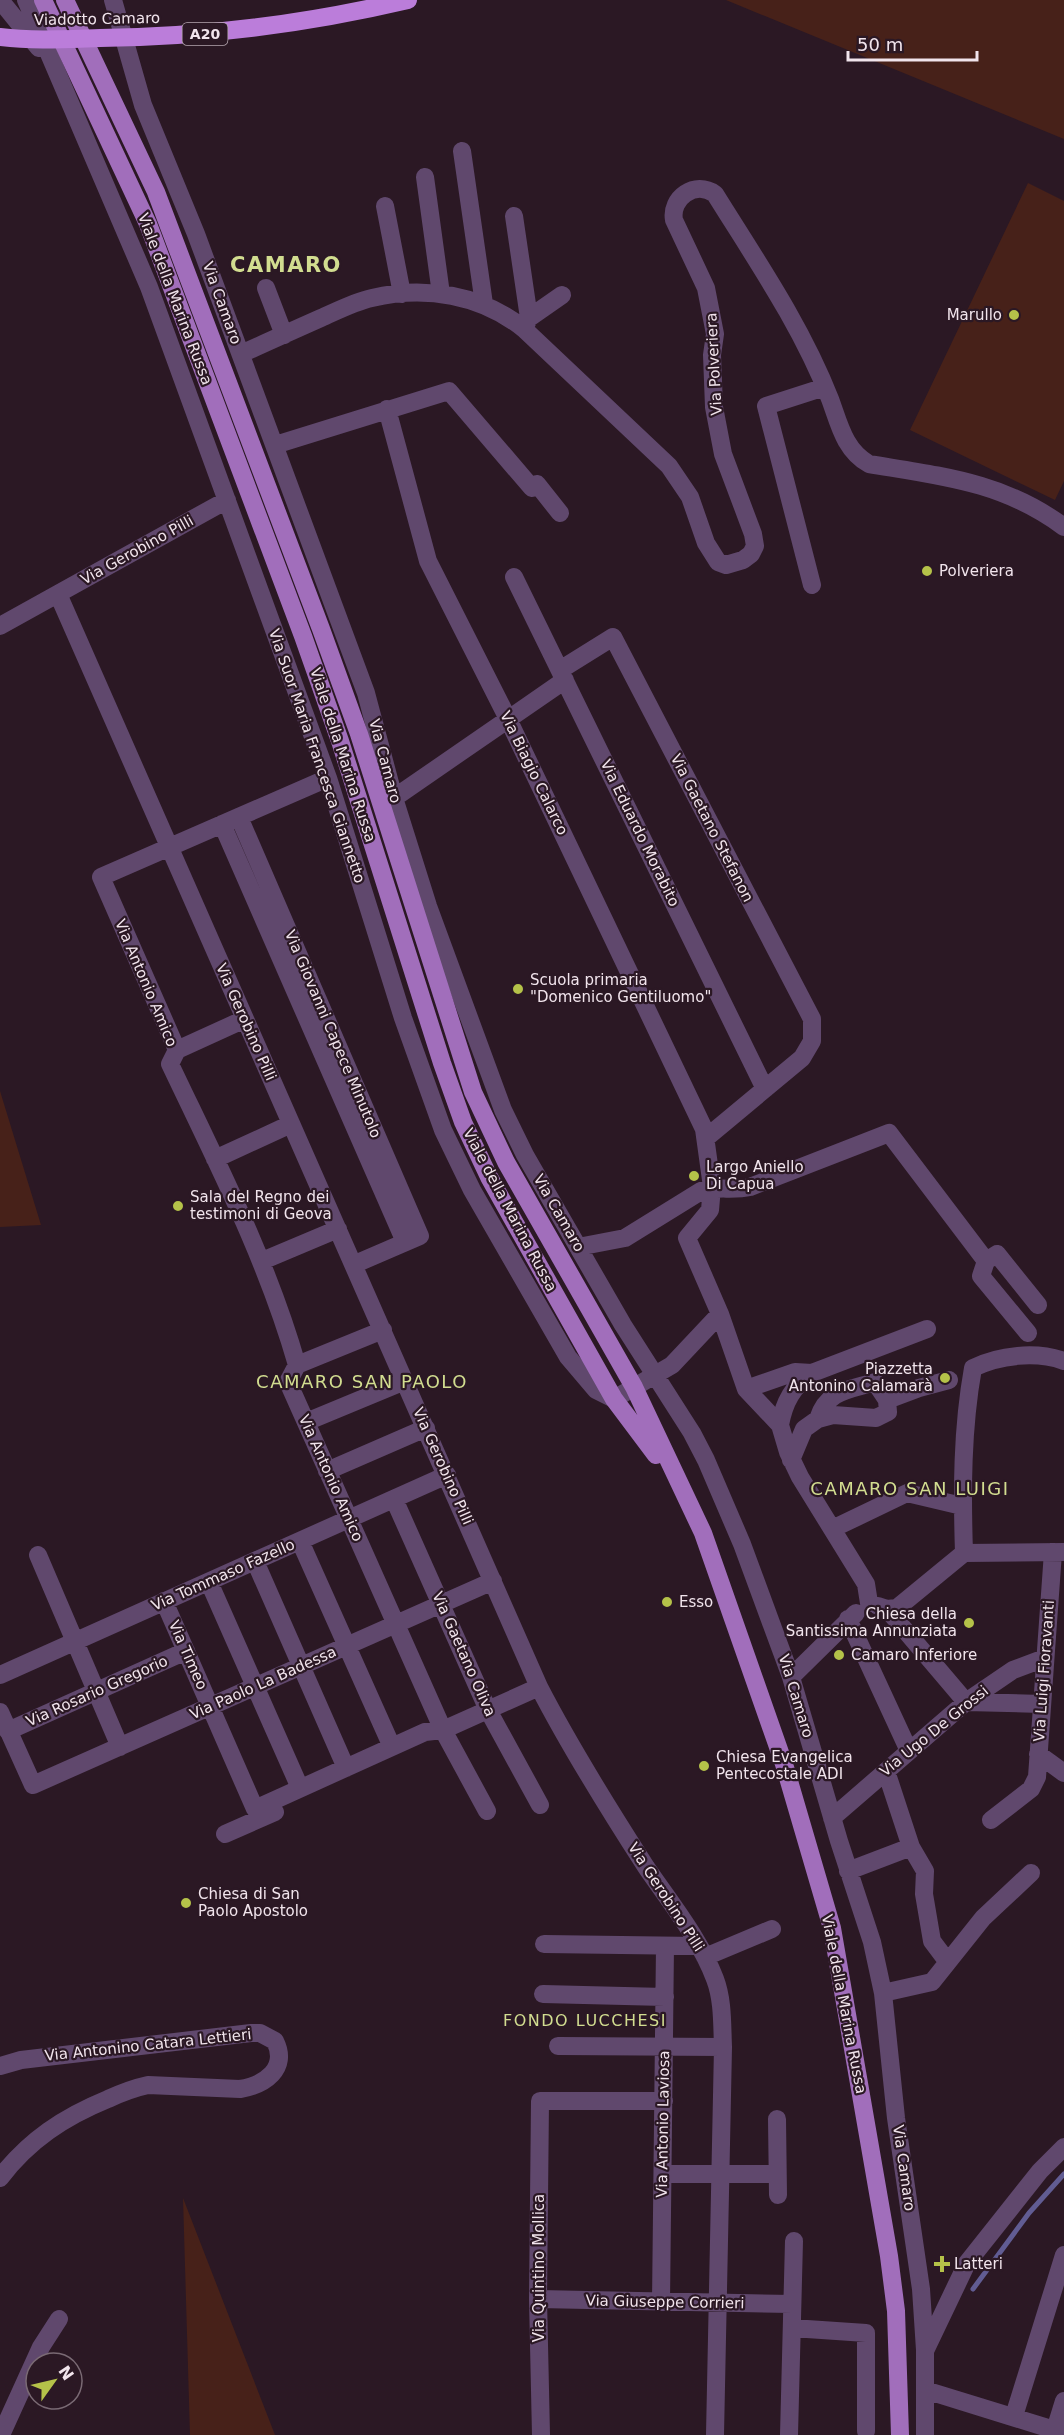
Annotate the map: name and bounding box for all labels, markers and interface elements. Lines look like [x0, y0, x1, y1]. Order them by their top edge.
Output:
street label: Viadotto Camaro [34, 9, 160, 29]
road number: A20 [182, 23, 228, 45]
scale bar [848, 24, 977, 62]
text: 50 m [857, 34, 903, 55]
street label: Viale della Marina Russa [134, 211, 216, 387]
district label: CAMARO [230, 253, 342, 277]
street label: Via Camaro [199, 259, 245, 347]
place label: Marullo [947, 306, 1002, 324]
marker: Marullo [1007, 308, 1021, 322]
street label: Via Polveriera [702, 312, 726, 416]
street label: Via Gerobino Pilli [77, 511, 197, 589]
place label: Polveriera [939, 562, 1014, 580]
marker: Polveriera [920, 564, 934, 578]
street label: Via Suor Maria Francesca Giannetto [265, 627, 369, 885]
street label: Viale della Marina Russa [306, 665, 380, 845]
street label: Via Biagio Calarco [496, 708, 572, 838]
street label: Via Camaro [365, 717, 405, 805]
street label: Via Gaetano Stefanon [667, 751, 757, 905]
street label: Via Eduardo Morabito [597, 757, 683, 909]
street label: Via Antonio Amico [111, 916, 181, 1050]
street label: Via Giovanni Capece Minutolo [281, 927, 385, 1141]
street label: Via Gerobino Pilli [212, 961, 280, 1083]
place label: Scuola primaria "Domenico Gentiluomo" [530, 971, 711, 1006]
marker: Scuola primaria "Domenico Gentiluomo" [511, 982, 525, 996]
street label: Viale della Marina Russa [459, 1125, 561, 1295]
place label: Largo Aniello Di Capua [706, 1158, 804, 1193]
marker: Largo Aniello Di Capua [687, 1169, 701, 1183]
street label: Via Camaro [530, 1171, 588, 1255]
place label: Sala del Regno dei testimoni di Geova [190, 1188, 332, 1223]
marker: Sala del Regno dei testimoni di Geova [171, 1199, 185, 1213]
place label: Piazzetta Antonino Calamarà [789, 1360, 933, 1395]
district label: CAMARO SAN PAOLO [256, 1371, 468, 1392]
marker: Piazzetta Antonino Calamarà [938, 1371, 952, 1385]
street label: Via Gerobino Pilli [409, 1405, 477, 1527]
street label: Via Antonio Amico [295, 1412, 367, 1544]
district label: CAMARO SAN LUIGI [810, 1478, 1010, 1499]
street label: Via Tommaso Fazello [148, 1535, 298, 1615]
street label: Via Gaetano Oliva [428, 1589, 500, 1719]
place label: Esso [679, 1593, 713, 1611]
marker: Esso [660, 1595, 674, 1609]
street label: Via Luigi Fioravanti [1030, 1599, 1058, 1743]
place label: Chiesa della Santissima Annunziata [786, 1605, 957, 1640]
marker: Chiesa della Santissima Annunziata [962, 1616, 976, 1630]
street label: Via Timeo [165, 1618, 211, 1692]
street label: Via Paolo La Badessa [187, 1643, 339, 1723]
place label: Camaro Inferiore [851, 1646, 977, 1664]
marker: Camaro Inferiore [832, 1648, 846, 1662]
street label: Via Rosario Gregorio [23, 1652, 171, 1730]
street label: Via Camaro [775, 1652, 817, 1740]
street label: Via Ugo De Grossi [876, 1682, 992, 1780]
place label: Chiesa Evangelica Pentecostale ADI [716, 1748, 853, 1783]
marker: Chiesa Evangelica Pentecostale ADI [697, 1759, 711, 1773]
street label: Via Gerobino Pilli [624, 1839, 708, 1955]
place label: Chiesa di San Paolo Apostolo [198, 1885, 308, 1920]
marker: Chiesa di San Paolo Apostolo [179, 1896, 193, 1910]
street label: Viale della Marina Russa [818, 1913, 870, 2095]
district label: FONDO LUCCHESI [503, 2011, 667, 2030]
street label: Via Antonino Catara Lettieri [44, 2025, 252, 2065]
street label: Via Antonio Laviosa [653, 2050, 673, 2198]
street label: Via Camaro [889, 2124, 919, 2212]
street label: Via Quintino Mollica [530, 2194, 548, 2342]
place label: Latteri [954, 2255, 1003, 2273]
marker: Latteri [935, 2257, 949, 2271]
street label: Via Giuseppe Corrieri [585, 2292, 745, 2312]
north arrow [24, 2351, 84, 2411]
text: N [54, 2362, 78, 2384]

